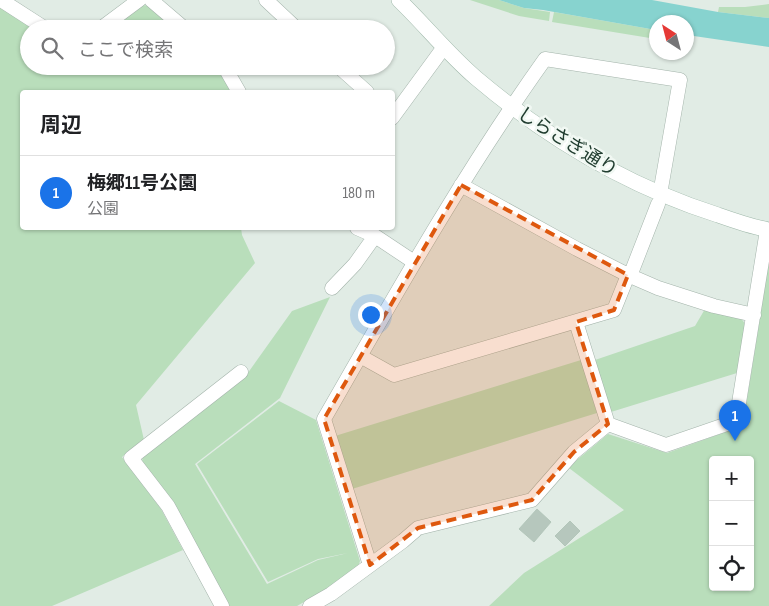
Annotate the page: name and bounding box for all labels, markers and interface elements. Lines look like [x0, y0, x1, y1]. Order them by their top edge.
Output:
north arrow [649, 15, 694, 60]
search box [20, 20, 395, 75]
icon: search [38, 34, 66, 62]
text: ここで検索 [78, 39, 173, 62]
street label: しらさぎ通り [513, 102, 622, 182]
text: 周辺 [40, 113, 82, 138]
text: 梅郷11号公園 [87, 172, 197, 195]
text: 1 [53, 184, 59, 203]
text: 180 m [342, 184, 375, 203]
text: 公園 [87, 200, 119, 219]
your location [358, 302, 384, 328]
pin: 1 [719, 400, 751, 441]
map controls [709, 456, 754, 591]
button: + [709, 456, 754, 501]
button: − [709, 501, 754, 546]
button: locate [709, 546, 754, 591]

